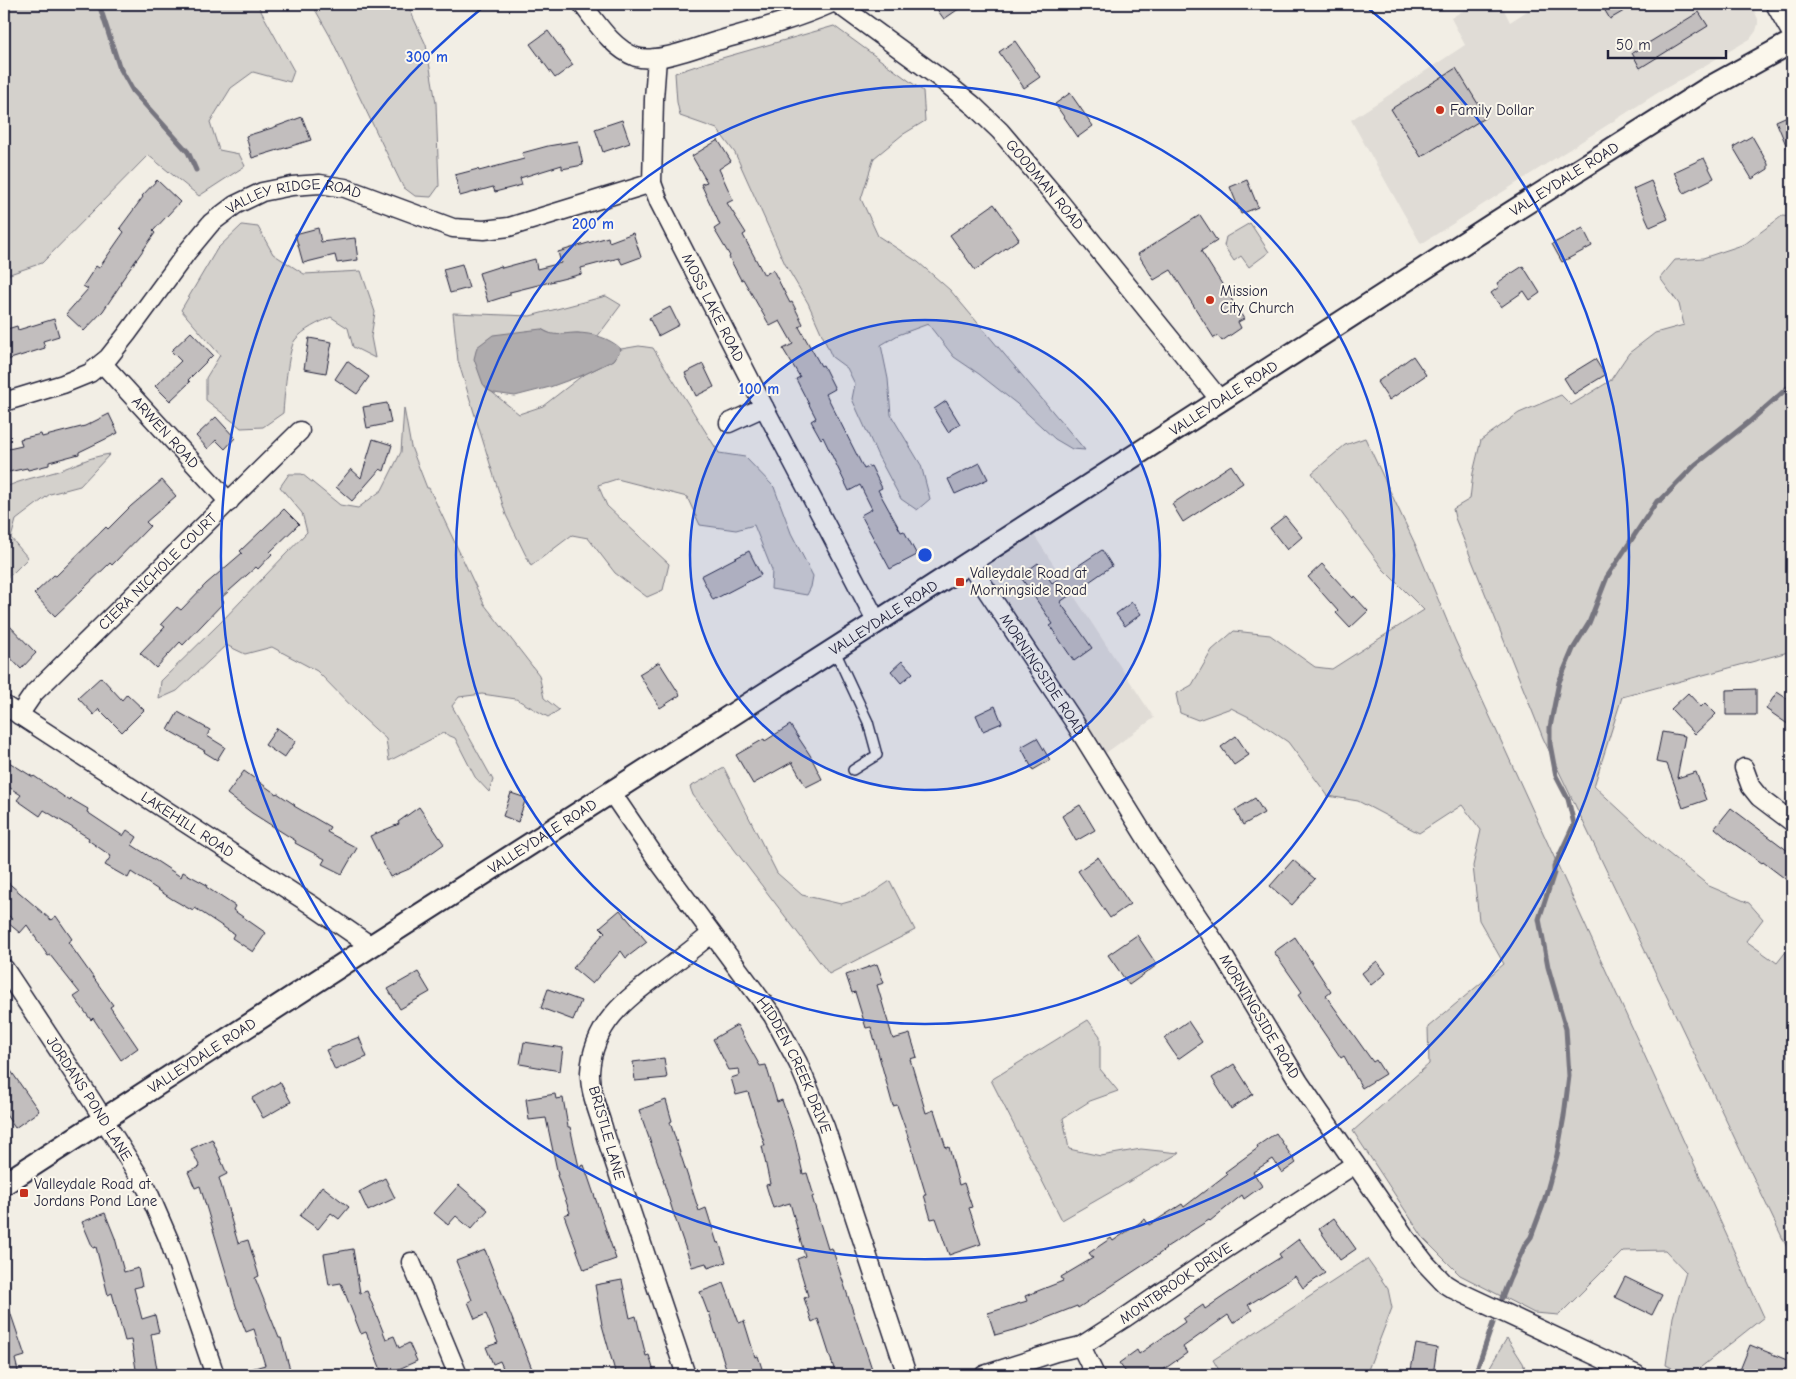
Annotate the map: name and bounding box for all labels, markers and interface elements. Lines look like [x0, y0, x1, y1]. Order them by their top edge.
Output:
scale bar [1608, 28, 1726, 60]
text: 50 m [1616, 36, 1651, 54]
text: 300 m [406, 48, 448, 66]
place label: Family Dollar [1450, 101, 1534, 119]
marker: Family Dollar [1434, 104, 1446, 116]
street label: GOODMAN ROAD [1002, 136, 1088, 233]
street label: VALLEYDALE ROAD [1507, 138, 1622, 220]
street label: VALLEY RIDGE ROAD [222, 175, 364, 218]
text: 200 m [572, 215, 614, 233]
street label: MOSS LAKE ROAD [678, 250, 748, 365]
place label: Mission City Church [1220, 282, 1294, 317]
marker: Mission City Church [1204, 294, 1216, 306]
street label: VALLEYDALE ROAD [1166, 357, 1281, 440]
text: 100 m [739, 380, 779, 398]
street label: ARWEN ROAD [128, 393, 203, 472]
street label: CIERA NICHOLE COURT [94, 509, 221, 634]
centre of rings [916, 546, 934, 564]
place label: Valleydale Road at Morningside Road [970, 564, 1087, 599]
street label: VALLEYDALE ROAD [826, 576, 941, 659]
marker: Valleydale Road at Morningside Road [954, 576, 966, 588]
street label: MORNINGSIDE ROAD [996, 610, 1089, 739]
street label: LAKEHILL ROAD [138, 788, 237, 861]
street label: VALLEYDALE ROAD [485, 795, 600, 878]
street label: MORNINGSIDE ROAD [1216, 951, 1304, 1082]
street label: HIDDEN CREEK DRIVE [753, 993, 835, 1136]
street label: VALLEYDALE ROAD [145, 1014, 259, 1097]
street label: JORDANS POND LANE [43, 1033, 136, 1164]
street label: BRISTLE LANE [585, 1084, 629, 1182]
place label: Valleydale Road at Jordans Pond Lane [34, 1175, 158, 1210]
marker: Valleydale Road at Jordans Pond Lane [18, 1187, 30, 1199]
street label: MONTBROOK DRIVE [1116, 1238, 1235, 1328]

